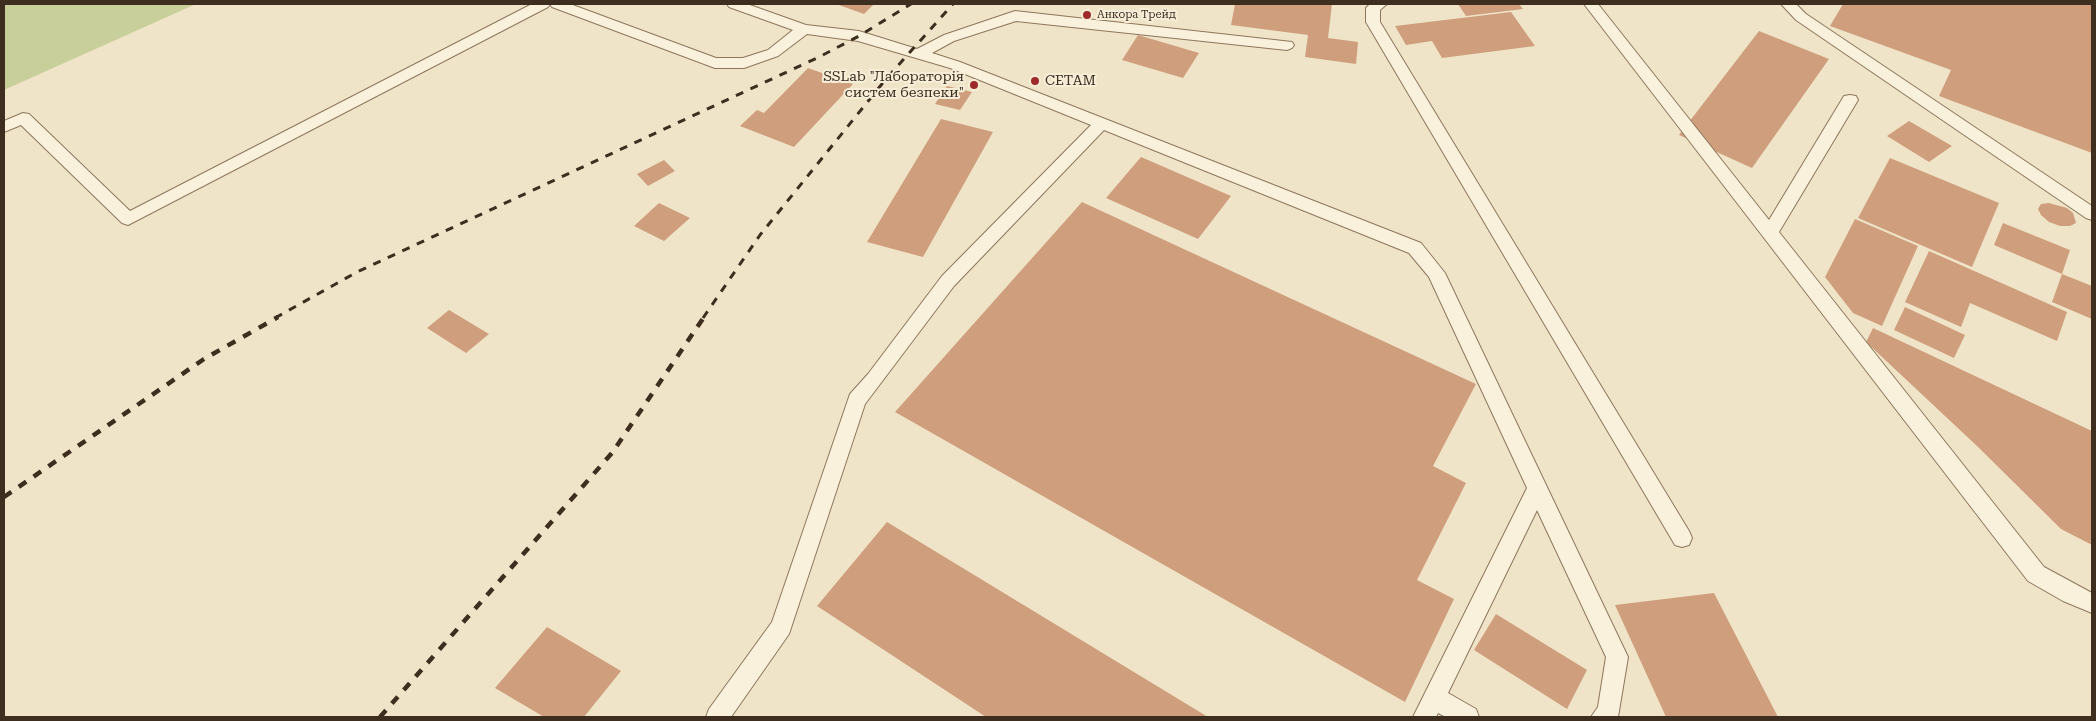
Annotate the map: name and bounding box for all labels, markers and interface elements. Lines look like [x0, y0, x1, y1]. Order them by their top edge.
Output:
place label: Анкора Трейд [1097, 8, 1176, 22]
marker: Анкора Трейд [1081, 9, 1093, 21]
place label: SSLab "Лабораторія систем безпеки" [823, 69, 964, 102]
place label: СЕТАМ [1045, 73, 1096, 89]
marker: СЕТАМ [1029, 75, 1041, 87]
marker: SSLab "Лабораторія систем безпеки" [968, 79, 980, 91]

